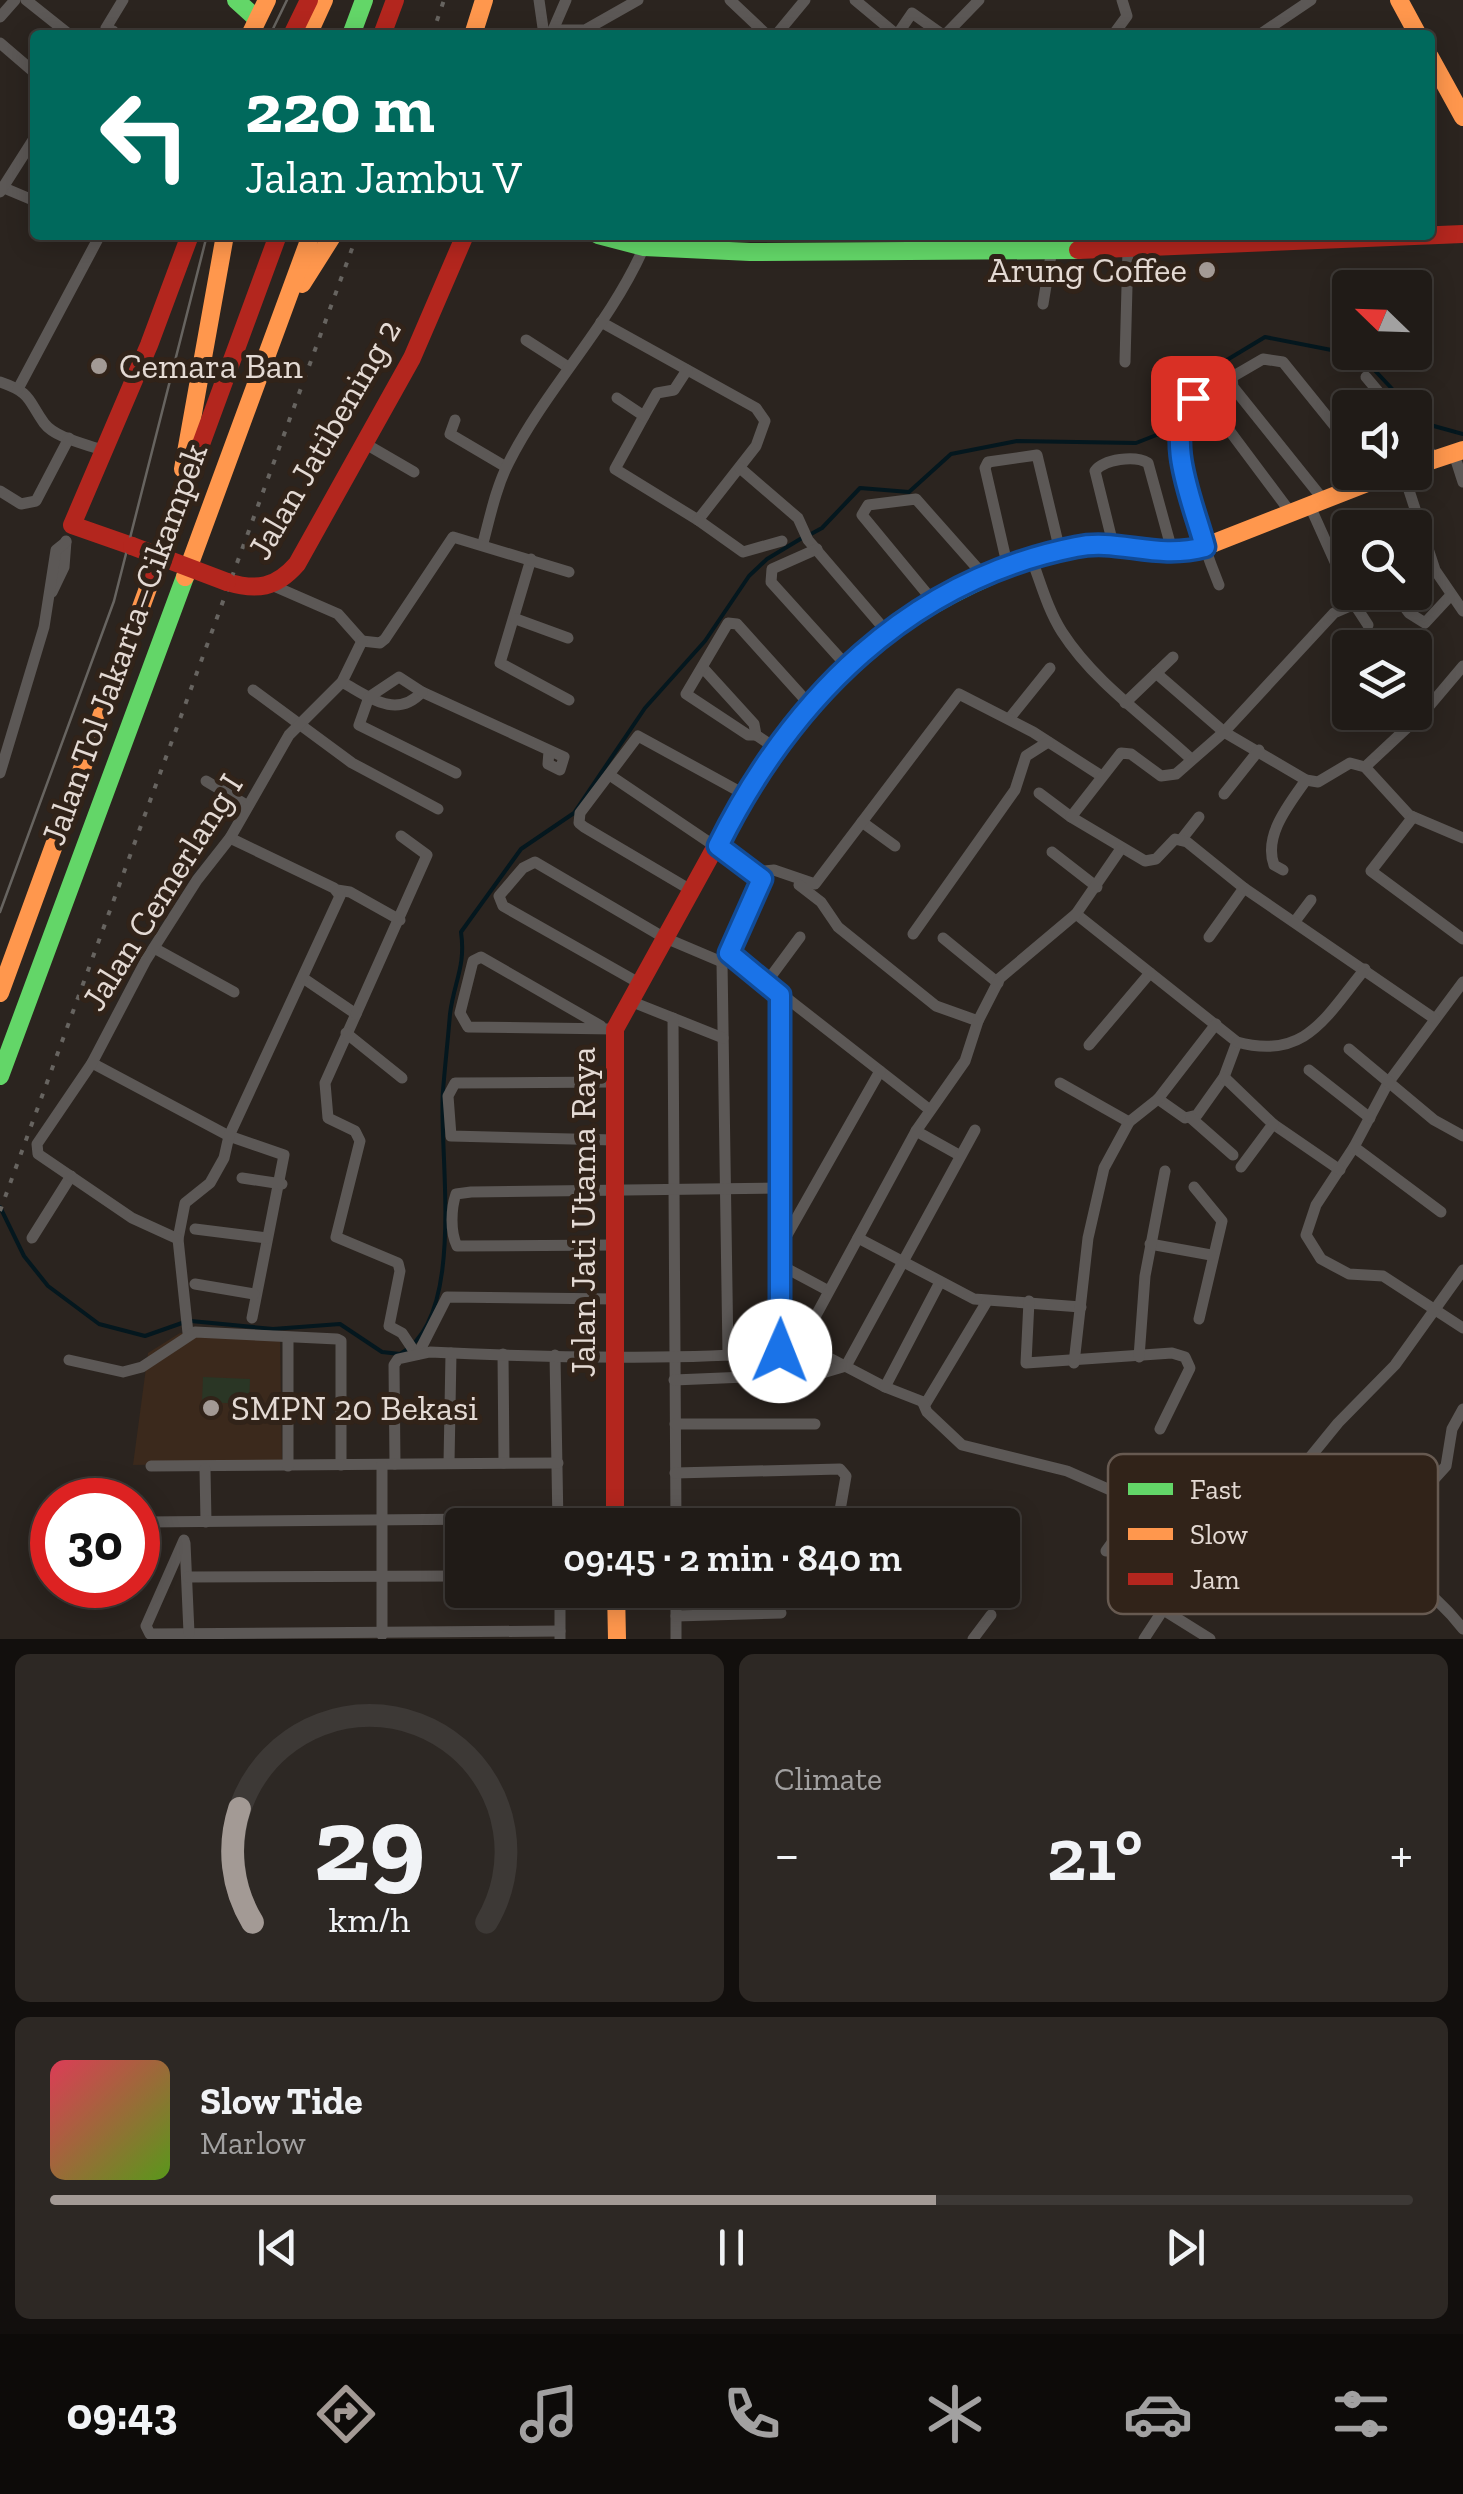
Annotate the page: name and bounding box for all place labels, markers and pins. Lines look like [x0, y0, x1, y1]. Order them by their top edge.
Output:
place label: Arung Coffee [988, 249, 1187, 291]
marker: Arung Coffee [1196, 259, 1218, 281]
place label: Cemara Ban [119, 345, 303, 387]
marker: Cemara Ban [88, 355, 110, 377]
pin [1151, 356, 1236, 441]
place label: SMPN 20 Bekasi [231, 1387, 478, 1429]
marker: SMPN 20 Bekasi [200, 1397, 222, 1419]

